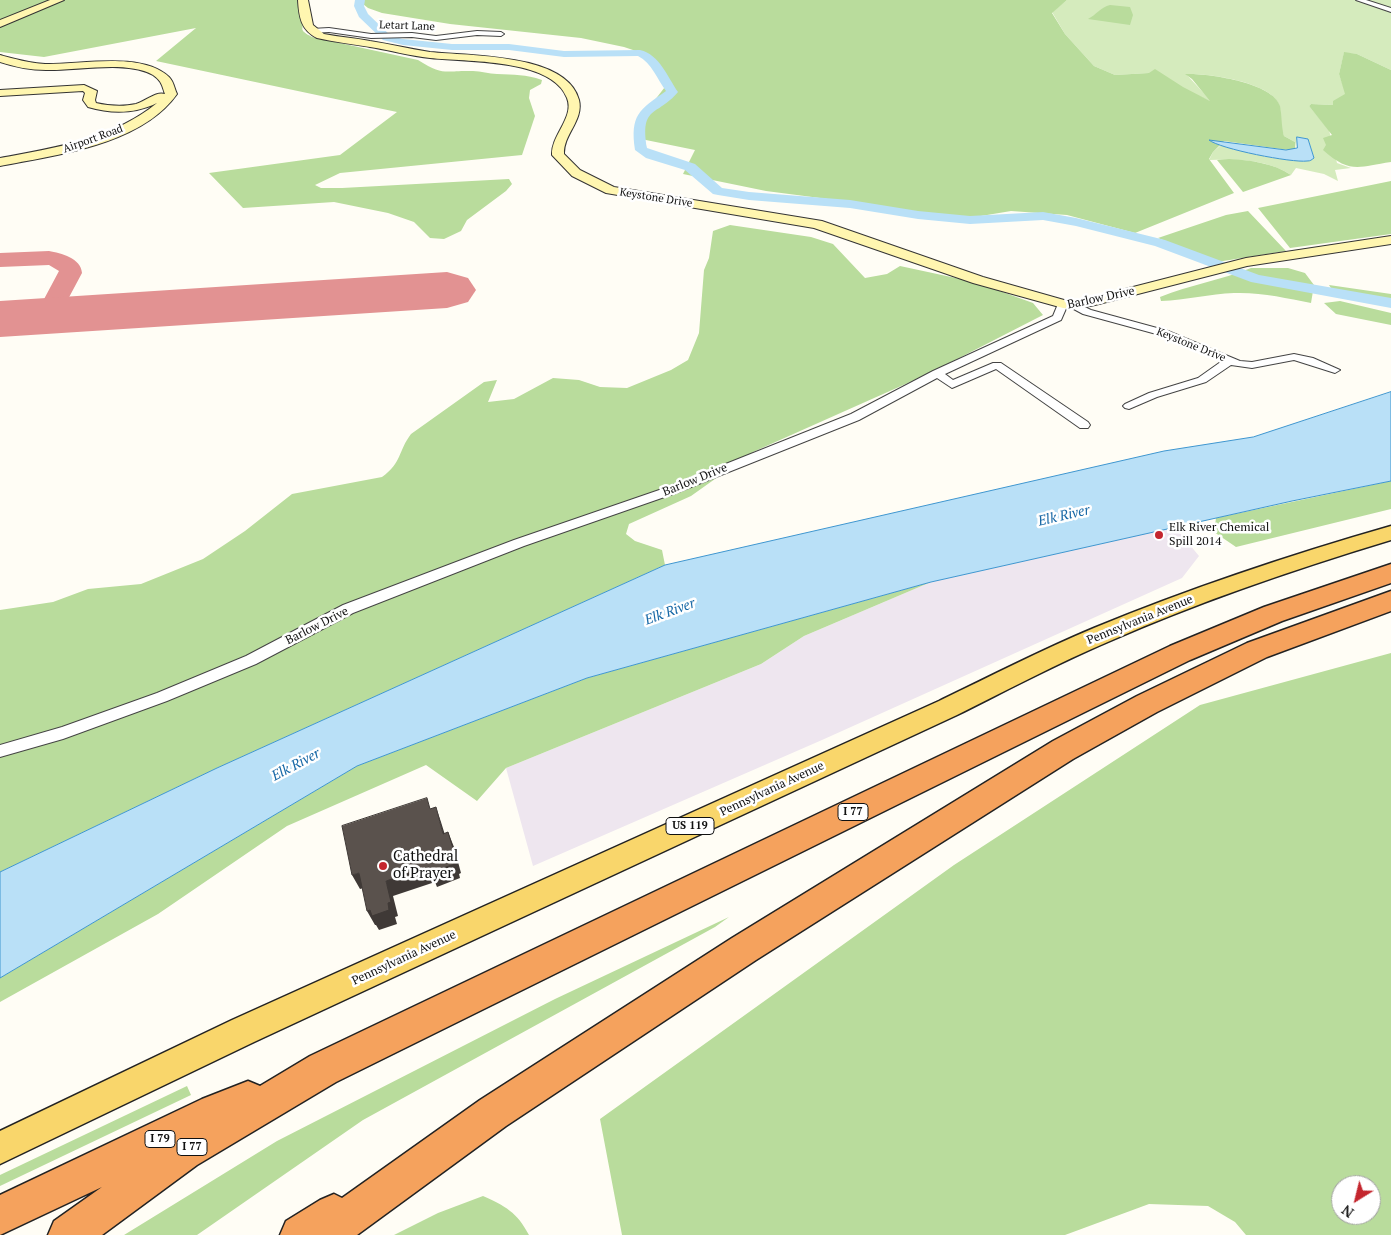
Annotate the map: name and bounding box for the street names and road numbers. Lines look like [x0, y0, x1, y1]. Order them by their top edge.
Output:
street label: Letart Lane [379, 18, 435, 34]
street label: Airport Road [61, 122, 125, 156]
street label: Keystone Drive [619, 186, 693, 210]
street label: Barlow Drive [1066, 284, 1136, 312]
street label: Keystone Drive [1155, 325, 1227, 365]
street label: Barlow Drive [661, 461, 729, 499]
street label: Pennsylvania Avenue [1085, 592, 1195, 648]
street label: Barlow Drive [283, 604, 351, 648]
street label: Pennsylvania Avenue [718, 759, 826, 819]
road number: I 77 [838, 804, 868, 820]
road number: US 119 [666, 818, 714, 834]
street label: Pennsylvania Avenue [350, 928, 458, 988]
road number: I 79 [145, 1130, 175, 1148]
road number: I 77 [177, 1138, 207, 1156]

